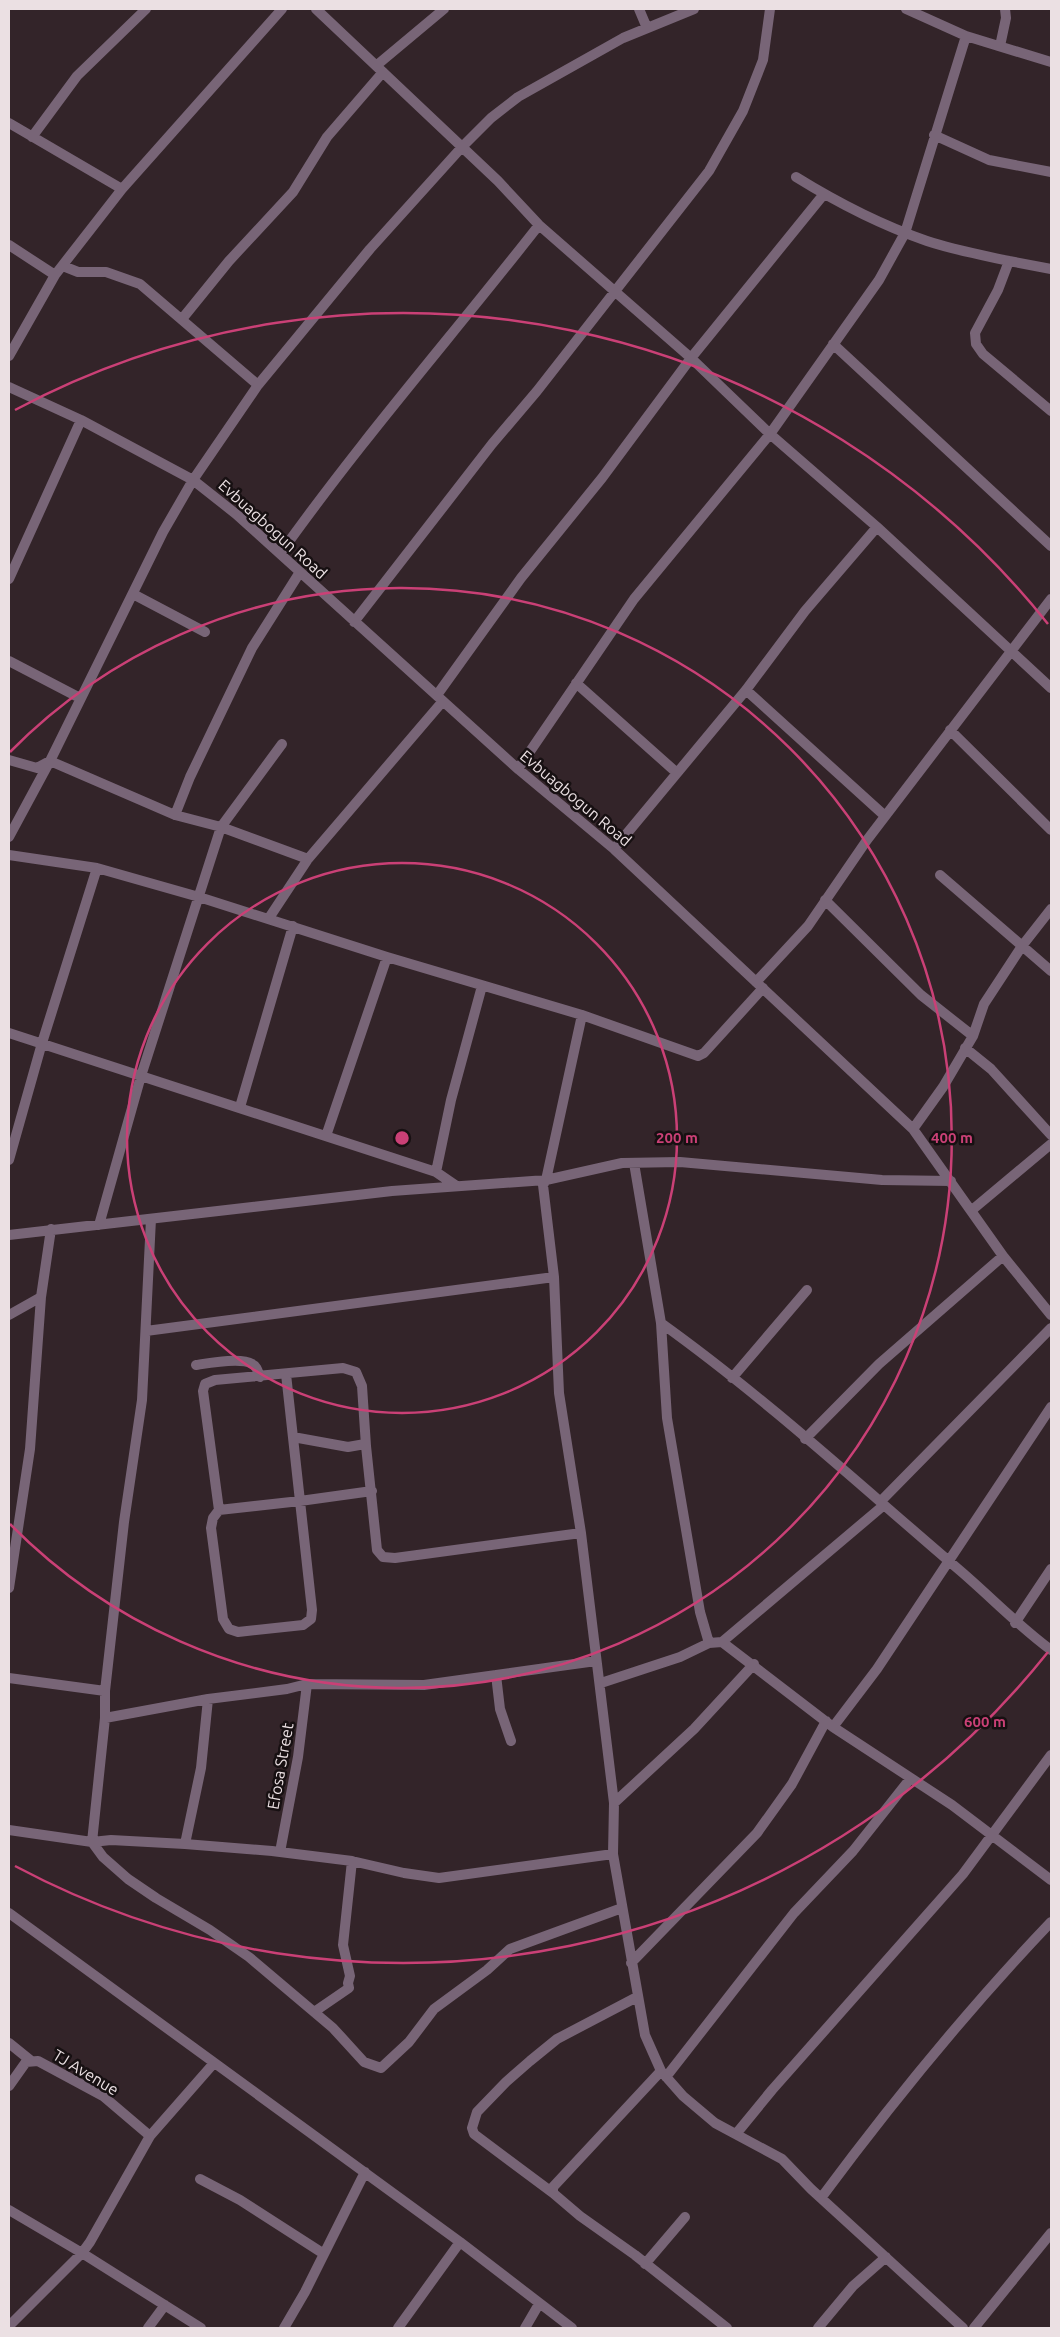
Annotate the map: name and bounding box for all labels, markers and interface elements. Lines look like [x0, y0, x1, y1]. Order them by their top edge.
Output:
street label: Evbuagbogun Road [215, 476, 331, 582]
street label: Evbuagbogun Road [517, 746, 635, 850]
centre of rings [393, 1129, 411, 1147]
text: 200 m [656, 1129, 698, 1146]
text: 400 m [931, 1129, 973, 1146]
text: 600 m [964, 1713, 1006, 1730]
street label: Efosa Street [264, 1720, 297, 1811]
street label: TJ Avenue [50, 2045, 122, 2099]

